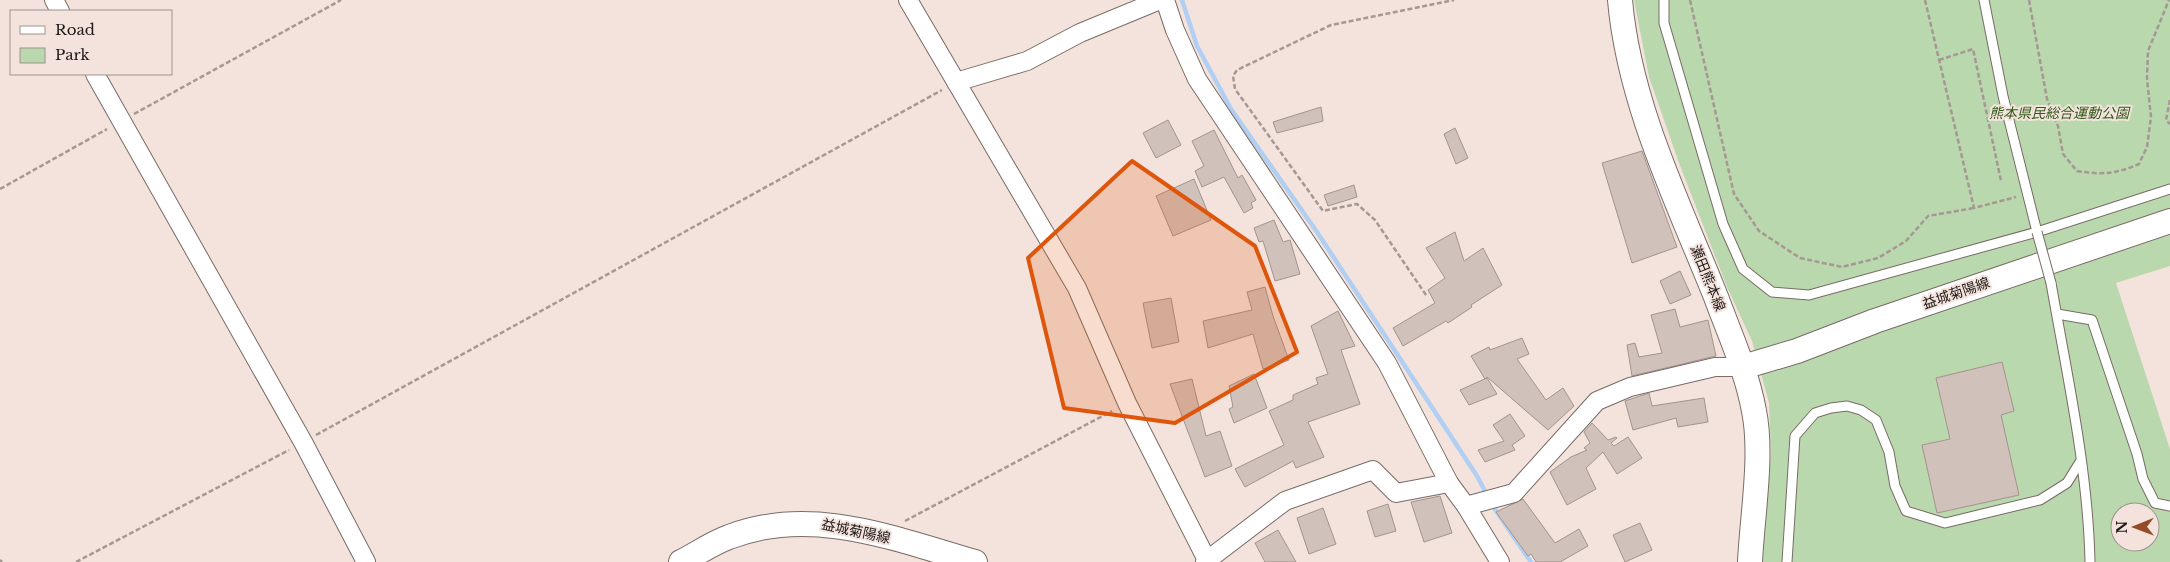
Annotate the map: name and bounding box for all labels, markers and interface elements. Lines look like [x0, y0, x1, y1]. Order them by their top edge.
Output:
legend [10, 10, 172, 75]
text: Road [55, 20, 95, 39]
text: Park [55, 45, 91, 64]
park label: 熊本県民総合運動公園 [1989, 104, 2131, 122]
street label: 瀬田熊本線 [1687, 242, 1729, 314]
street label: 益城菊陽線 [1920, 273, 1992, 313]
north arrow [2110, 502, 2160, 552]
street label: 益城菊陽線 [820, 515, 892, 547]
text: N [2113, 520, 2131, 534]

